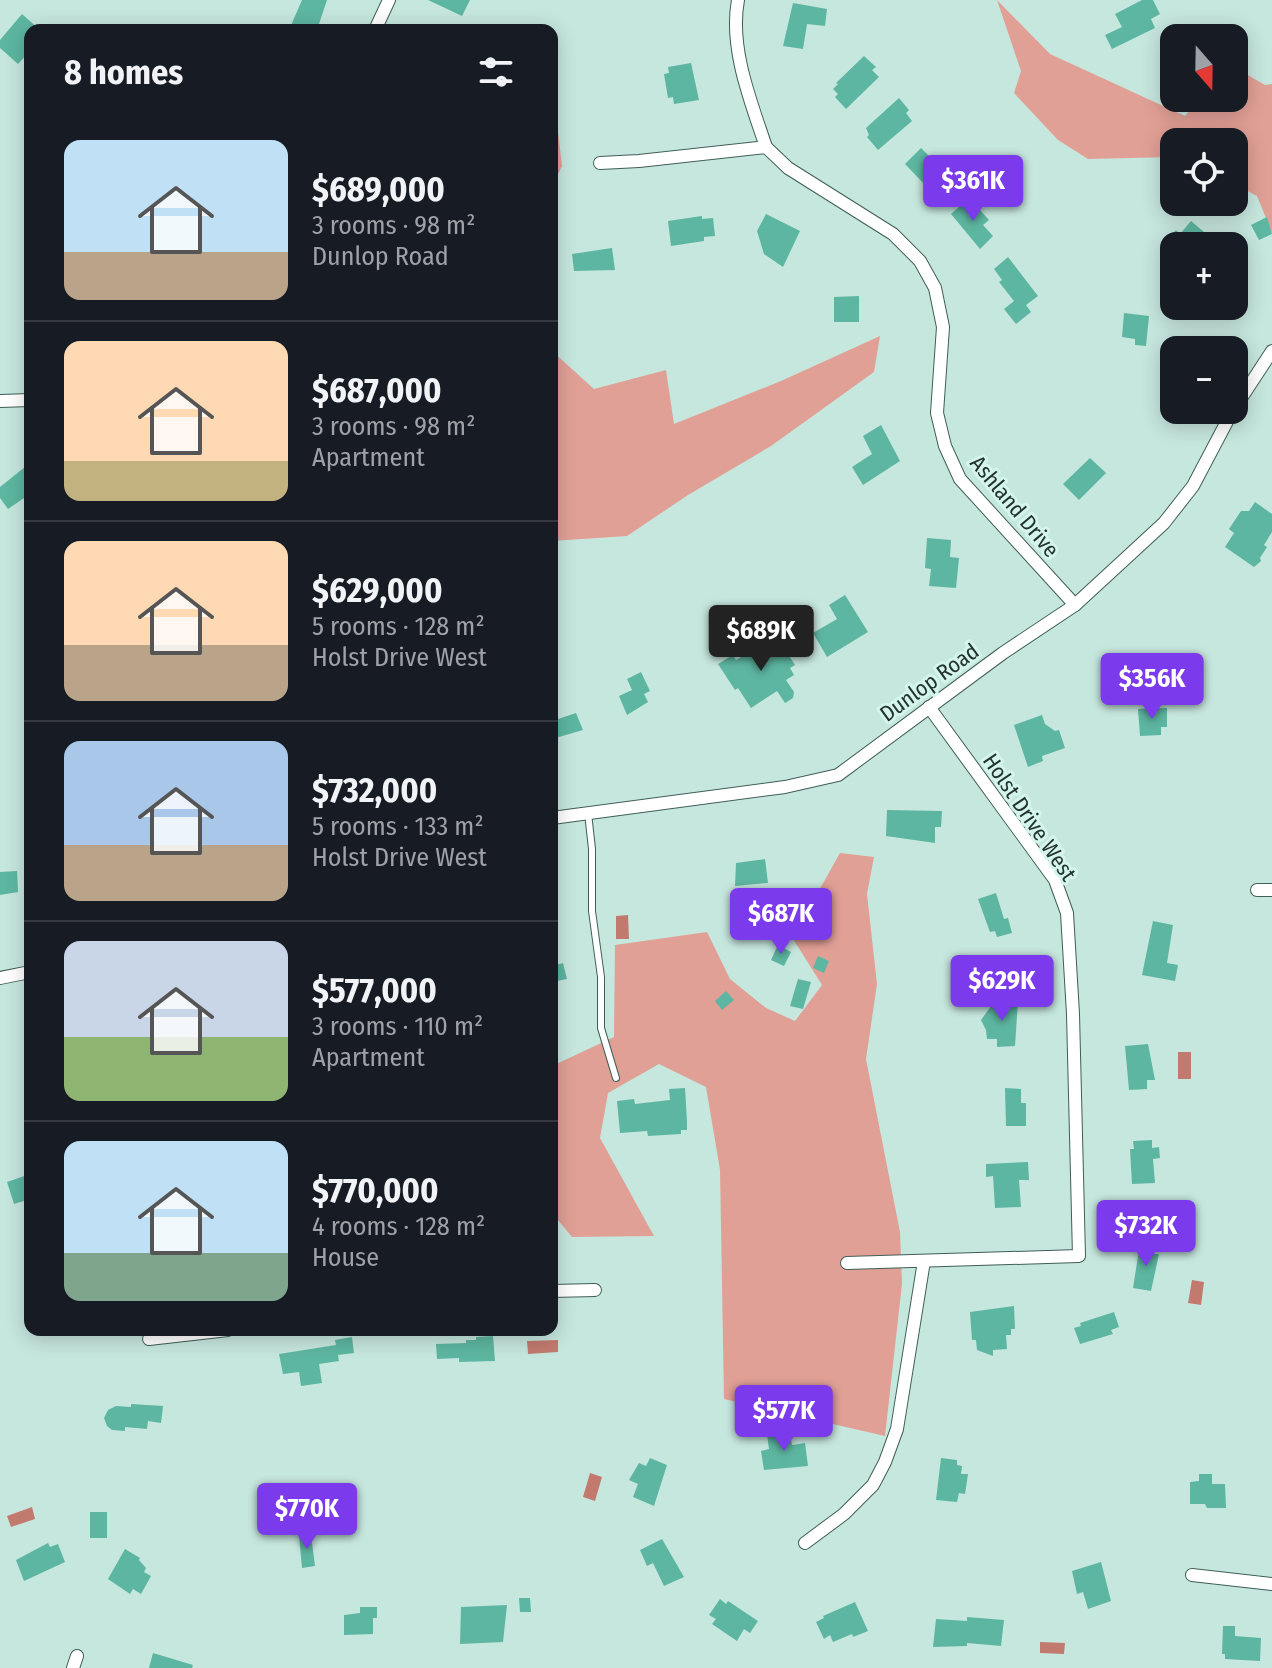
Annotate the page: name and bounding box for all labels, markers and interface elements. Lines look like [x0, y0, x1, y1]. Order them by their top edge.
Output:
north arrow [1160, 24, 1248, 112]
map controls [1160, 24, 1248, 424]
icon: filters [474, 50, 518, 94]
text: 8 homes [64, 52, 183, 93]
button: locate [1160, 128, 1248, 216]
pin: $361K [917, 155, 1029, 223]
text: $361K [941, 165, 1005, 196]
text: $689,000 [312, 169, 445, 210]
icon: home [128, 172, 224, 268]
text: 3 rooms · 98 m² [312, 210, 475, 241]
button: + [1160, 232, 1248, 320]
text: Dunlop Road [312, 241, 449, 272]
button: − [1160, 336, 1248, 424]
text: $687,000 [312, 370, 442, 411]
icon: home [128, 373, 224, 469]
text: 3 rooms · 98 m² [312, 411, 475, 442]
text: Apartment [312, 442, 425, 473]
street label: Ashland Drive [964, 450, 1065, 563]
text: $629,000 [312, 570, 442, 611]
icon: home [128, 573, 224, 669]
pin: $689K [705, 605, 817, 673]
text: 5 rooms · 128 m² [312, 611, 485, 642]
text: $689K [727, 615, 795, 646]
street label: Dunlop Road [875, 637, 984, 727]
text: Holst Drive West [312, 642, 487, 673]
pin: $356K [1096, 653, 1208, 721]
text: $356K [1119, 663, 1185, 694]
street label: Holst Drive West [977, 748, 1083, 887]
text: $732,000 [312, 770, 437, 811]
icon: home [128, 773, 224, 869]
text: 5 rooms · 133 m² [312, 811, 484, 842]
text: Holst Drive West [312, 842, 487, 873]
pin: $687K [725, 888, 837, 956]
text: $687K [748, 898, 814, 929]
pin: $629K [946, 955, 1058, 1023]
text: $629K [969, 965, 1035, 996]
text: $577,000 [312, 970, 437, 1011]
icon: home [128, 973, 224, 1069]
text: 3 rooms · 110 m² [312, 1011, 483, 1042]
text: Apartment [312, 1042, 425, 1073]
text: $770,000 [312, 1170, 439, 1211]
icon: home [128, 1173, 224, 1269]
pin: $732K [1090, 1200, 1202, 1268]
text: $732K [1115, 1210, 1177, 1241]
text: 4 rooms · 128 m² [312, 1211, 485, 1242]
text: House [312, 1242, 379, 1273]
pin: $577K [728, 1385, 840, 1453]
text: $577K [753, 1395, 815, 1426]
pin: $770K [251, 1483, 363, 1551]
text: $770K [275, 1493, 339, 1524]

